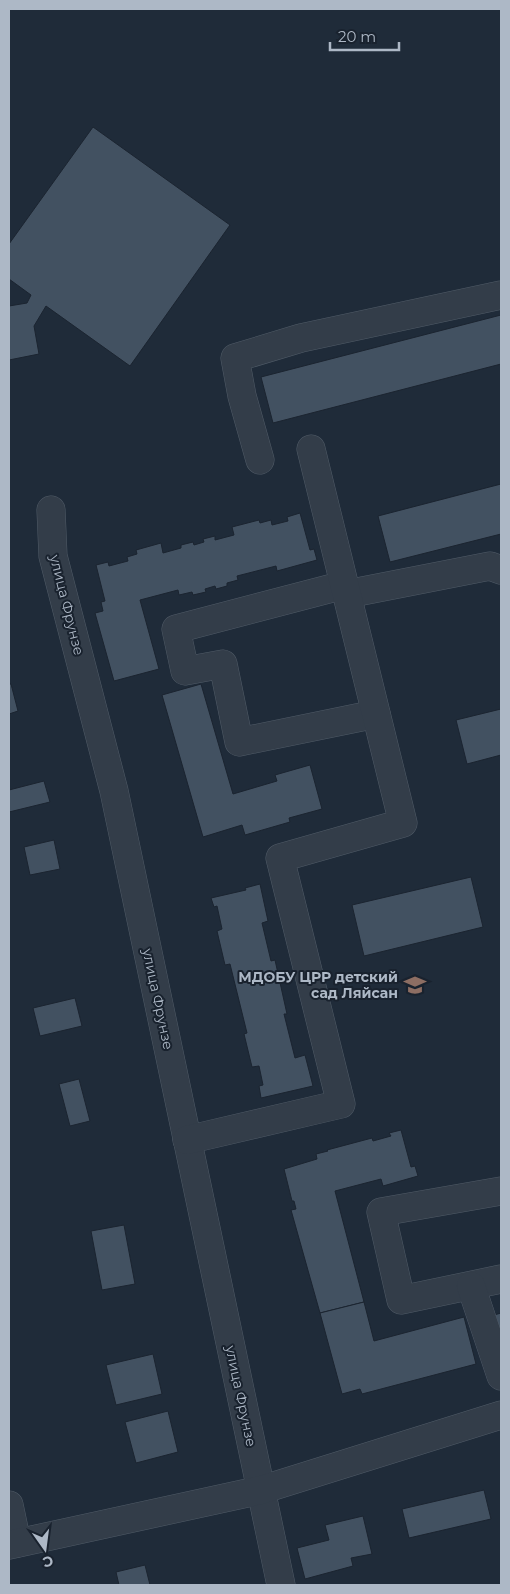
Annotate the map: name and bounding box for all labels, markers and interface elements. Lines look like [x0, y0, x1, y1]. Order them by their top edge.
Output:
scale bar [330, 20, 399, 52]
text: 20 m [338, 27, 376, 46]
street label: улица Фрунзе [46, 552, 88, 657]
street label: улица Фрунзе [138, 946, 178, 1051]
place label: МДОБУ ЦРР детский сад Ляйсан [238, 968, 398, 1002]
school or university icon: МДОБУ ЦРР детский сад Ляйсан [402, 972, 428, 998]
street label: улица Фрунзе [221, 1343, 261, 1448]
north arrow [20, 1524, 70, 1574]
text: С [41, 1552, 55, 1572]

